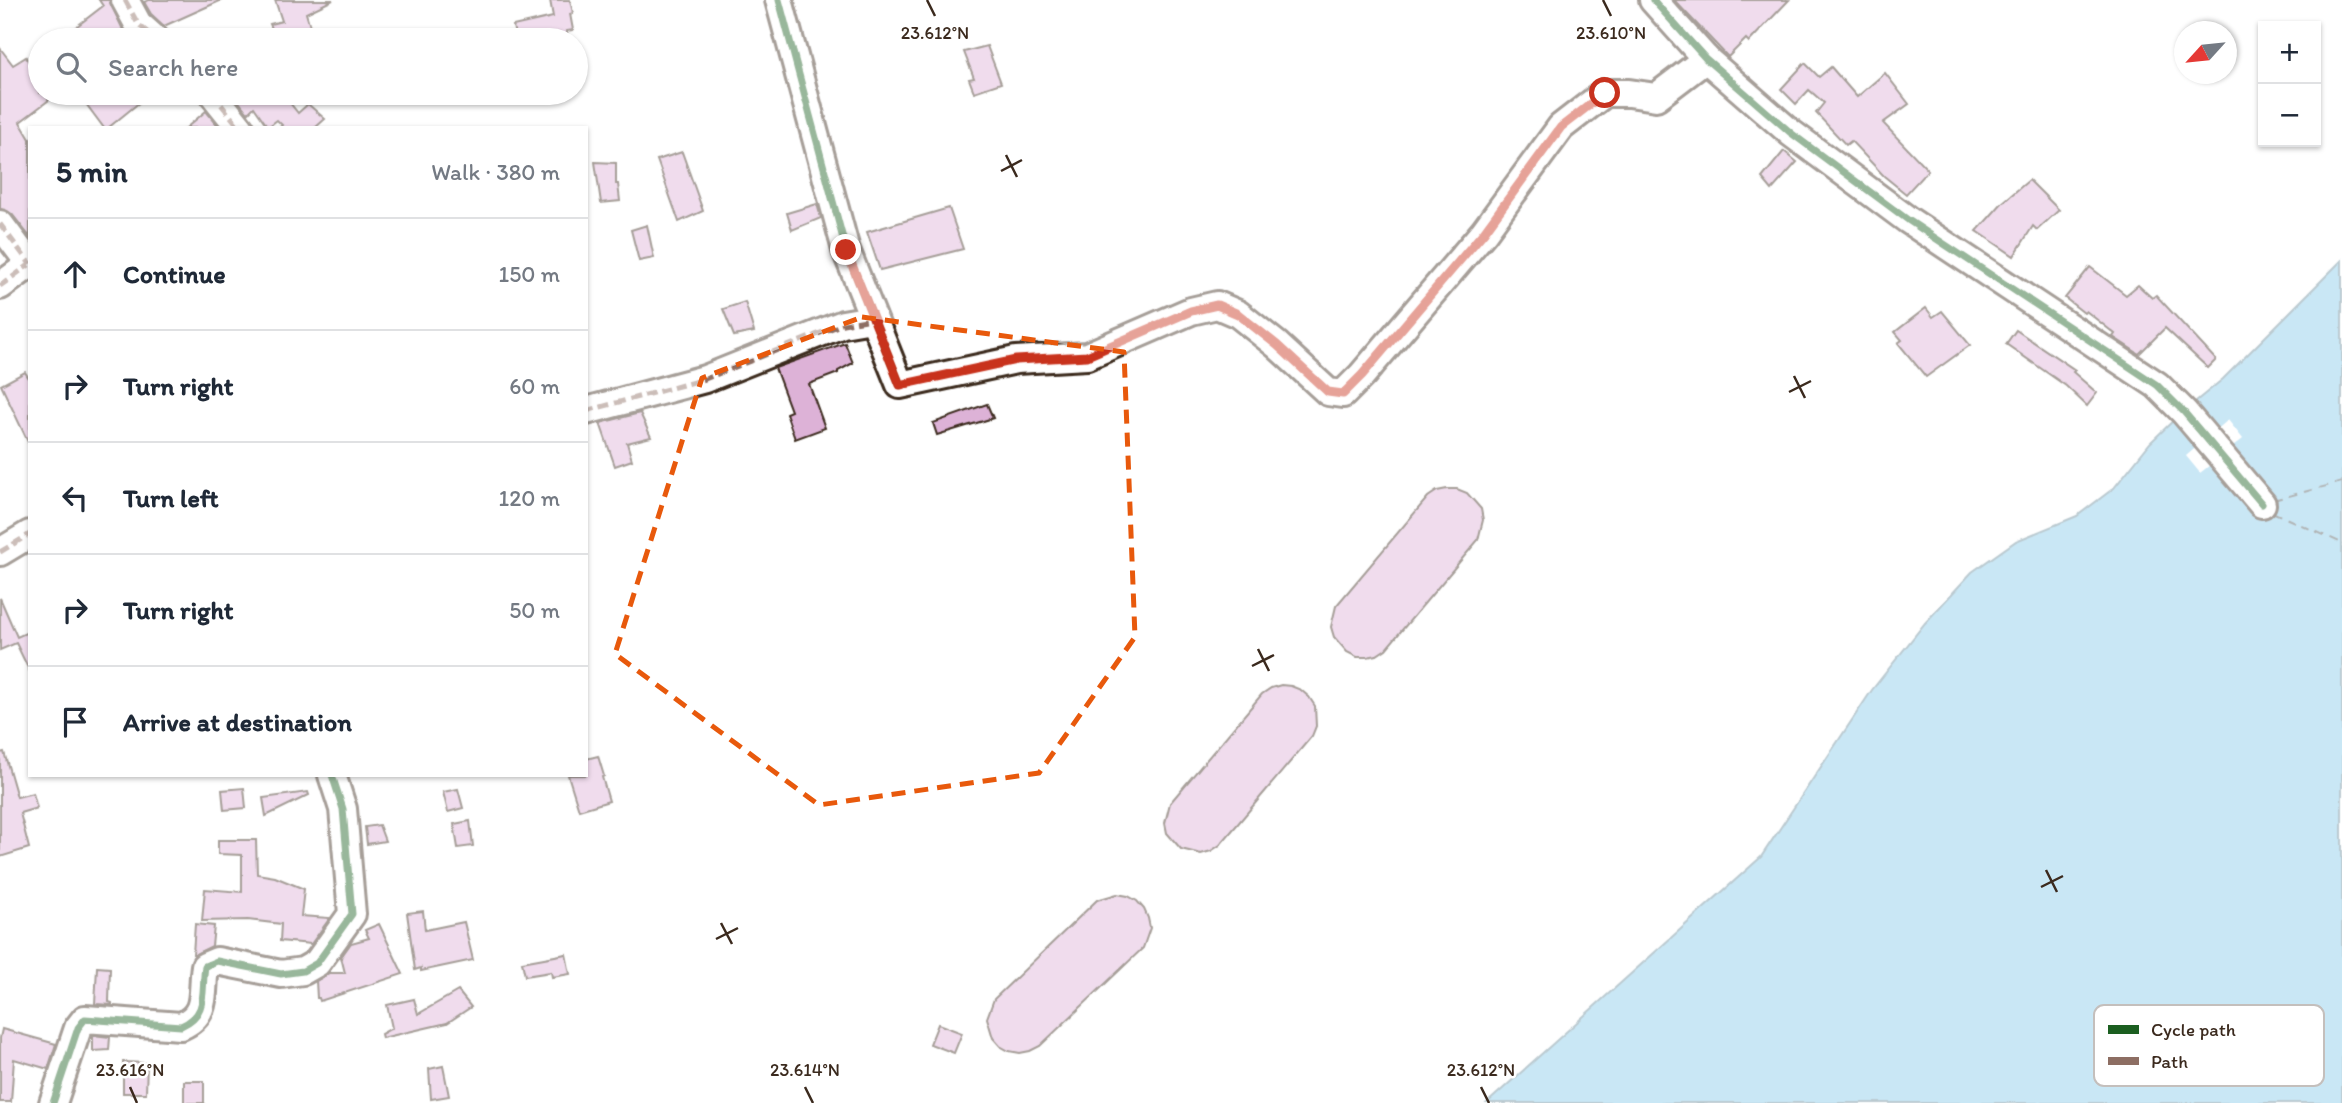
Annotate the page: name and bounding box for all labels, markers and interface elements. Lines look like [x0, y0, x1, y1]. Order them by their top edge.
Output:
north arrow [2174, 21, 2237, 84]
map controls [2258, 21, 2321, 147]
button: + [2258, 21, 2321, 84]
text: 23.612°N [901, 22, 969, 44]
text: 23.610°N [1576, 22, 1646, 44]
search box [28, 28, 588, 105]
icon: search [52, 48, 90, 86]
text: Search here [108, 51, 238, 83]
route start [1589, 77, 1620, 108]
button: − [2258, 84, 2321, 147]
text: 5 min [56, 153, 127, 190]
text: Walk · 380 m [431, 158, 560, 186]
route end [830, 234, 861, 265]
icon: ahead [56, 255, 94, 293]
text: Continue [123, 258, 226, 290]
text: 150 m [499, 260, 560, 288]
icon: right [56, 367, 94, 405]
text: Turn right [123, 370, 234, 402]
text: 60 m [509, 372, 560, 400]
icon: left [56, 479, 94, 517]
text: Turn left [123, 482, 219, 514]
text: 120 m [499, 484, 560, 512]
icon: right [56, 591, 94, 629]
text: Turn right [123, 594, 234, 626]
text: 50 m [509, 596, 560, 624]
icon: arrive [56, 703, 94, 741]
text: Arrive at destination [123, 706, 352, 738]
legend [2094, 1005, 2324, 1086]
text: Cycle path [2151, 1018, 2236, 1041]
text: Path [2151, 1050, 2188, 1073]
text: 23.616°N [96, 1059, 164, 1081]
text: 23.614°N [770, 1059, 840, 1081]
text: 23.612°N [1447, 1059, 1515, 1081]

